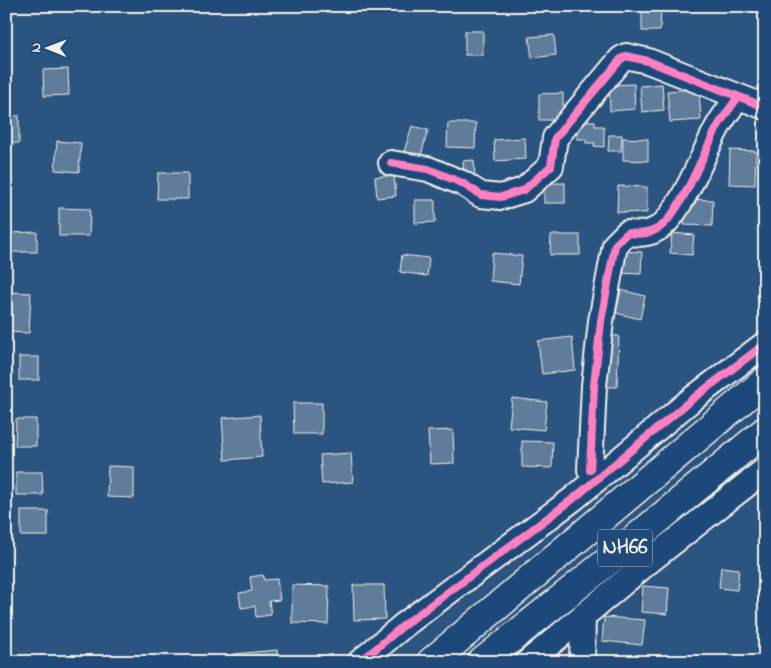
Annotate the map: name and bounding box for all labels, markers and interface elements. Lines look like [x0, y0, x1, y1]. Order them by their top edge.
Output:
north arrow [22, 22, 72, 72]
text: N [26, 43, 47, 53]
road number: NH66 [598, 530, 652, 566]

